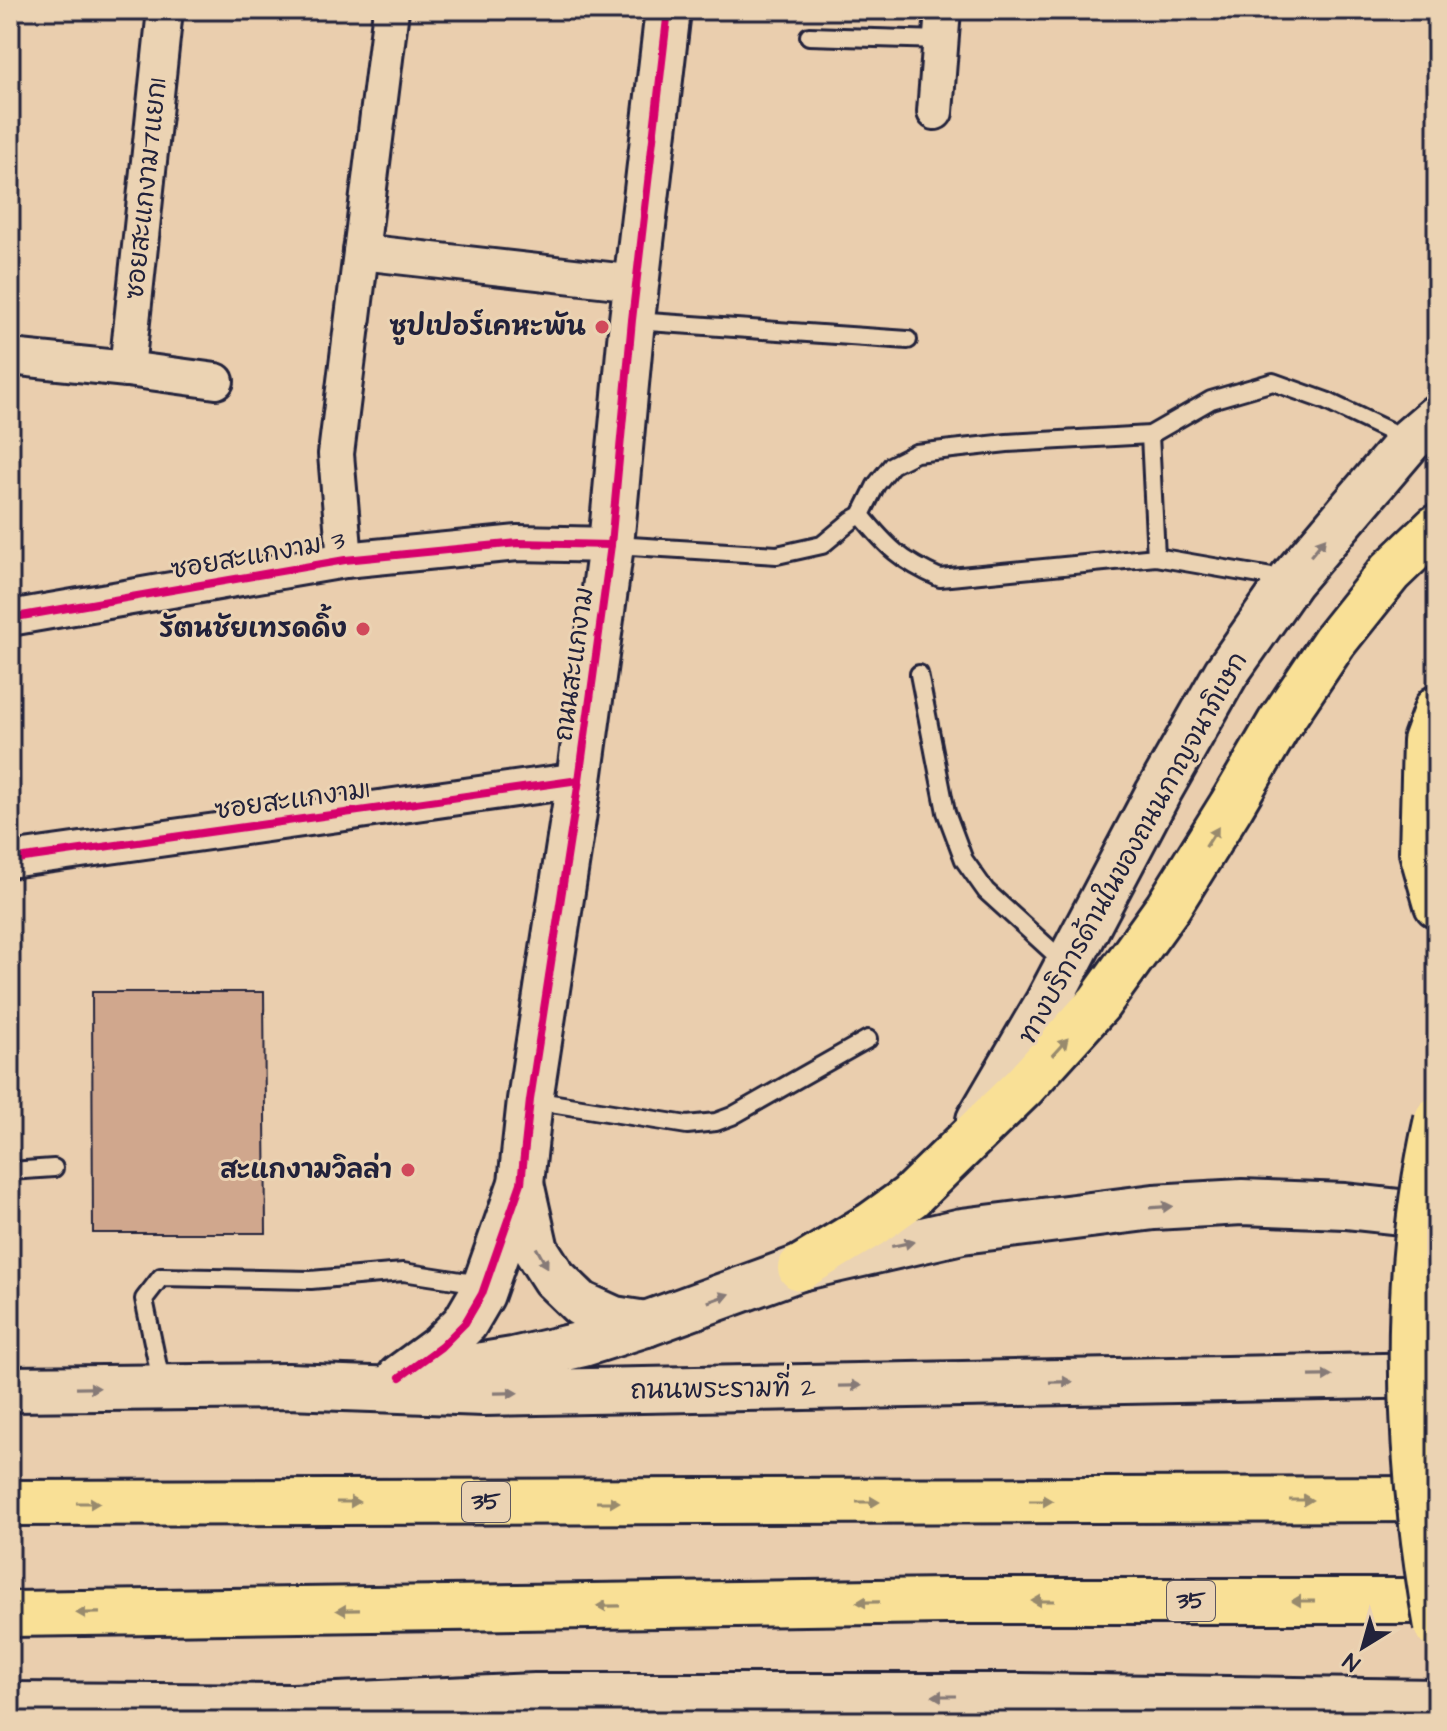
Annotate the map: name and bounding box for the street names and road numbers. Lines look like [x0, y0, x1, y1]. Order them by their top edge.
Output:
street label: ซอยสะแกงาม7แยก1 [116, 77, 176, 301]
street label: ซอยสะแกงาม 3 [168, 522, 348, 588]
street label: ถนนสะแกงาม [545, 585, 603, 743]
street label: ทางบริการด้านในของถนนกาญจนาภิเษก [1010, 646, 1256, 1050]
street label: ซอยสะแกงาม1 [212, 771, 372, 829]
street label: ถนนพระรามที่ 2 [630, 1362, 816, 1409]
road number: 35 [462, 1482, 510, 1522]
road number: 35 [1167, 1581, 1215, 1621]

